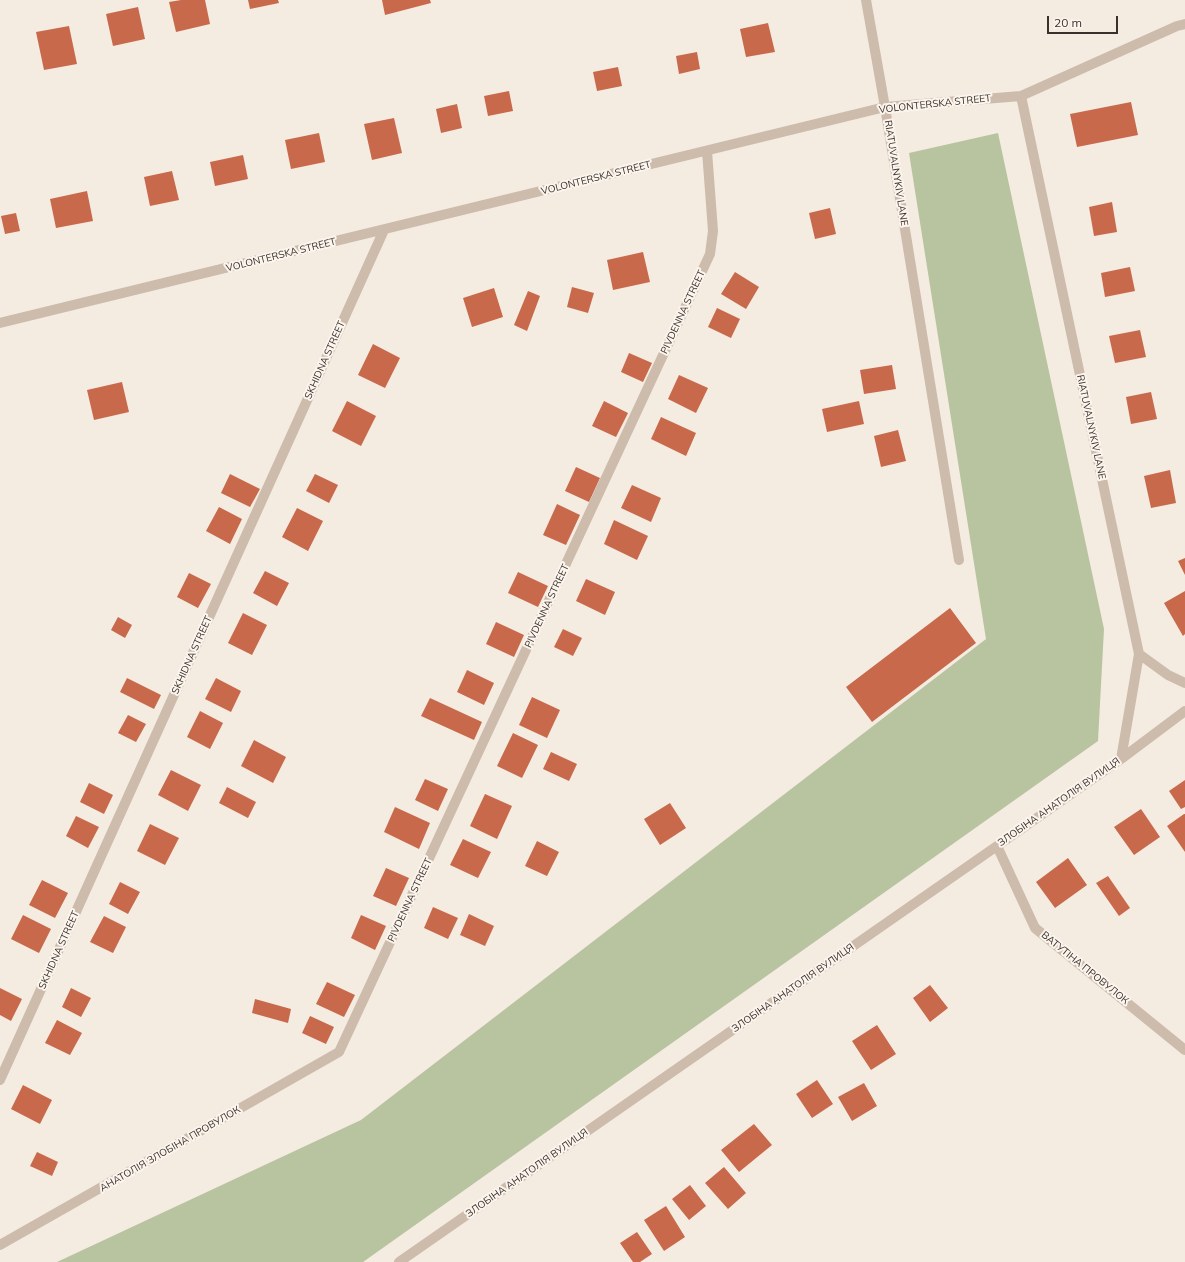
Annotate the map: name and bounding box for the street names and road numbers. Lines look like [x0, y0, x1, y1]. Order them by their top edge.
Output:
street label: VOLONTERSKA STREET [878, 92, 992, 116]
street label: RIATUVALNYKIV LANE [882, 119, 910, 227]
street label: VOLONTERSKA STREET [540, 159, 652, 197]
street label: VOLONTERSKA STREET [225, 236, 337, 274]
street label: PIVDENNA STREET [658, 268, 708, 356]
street label: SKHIDNA STREET [302, 319, 348, 401]
street label: RIATUVALNYKIV LANE [1074, 374, 1108, 480]
street label: PIVDENNA STREET [522, 562, 572, 650]
street label: SKHIDNA STREET [169, 614, 215, 696]
street label: ЗЛОБІНА АНАТОЛІЯ ВУЛИЦЯ [996, 755, 1122, 849]
street label: PIVDENNA STREET [385, 856, 435, 944]
street label: SKHIDNA STREET [36, 909, 82, 991]
street label: ВАТУТІНА ПРОВУЛОК [1039, 929, 1131, 1007]
street label: ЗЛОБІНА АНАТОЛІЯ ВУЛИЦЯ [730, 941, 856, 1035]
street label: АНАТОЛІЯ ЗЛОБІНА ПРОВУЛОК [98, 1104, 242, 1194]
street label: ЗЛОБІНА АНАТОЛІЯ ВУЛИЦЯ [464, 1126, 590, 1220]

